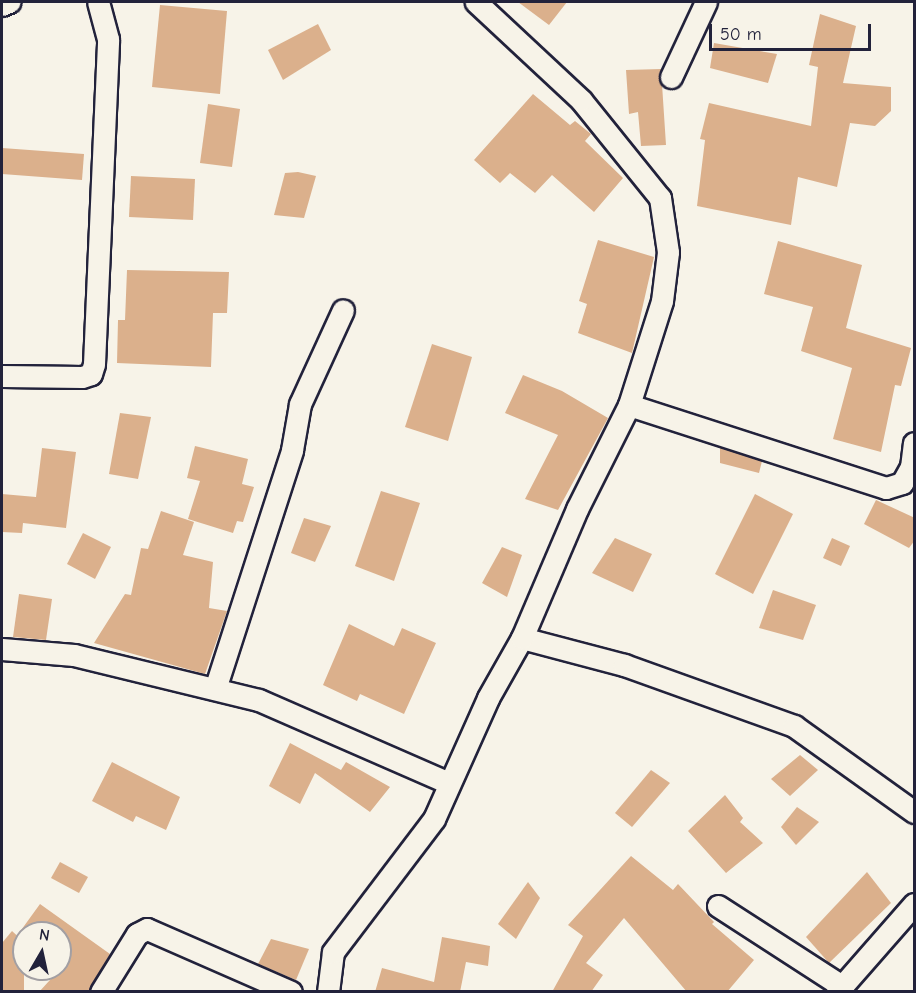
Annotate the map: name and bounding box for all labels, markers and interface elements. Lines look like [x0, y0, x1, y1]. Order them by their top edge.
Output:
scale bar [712, 12, 874, 50]
text: 50 m [720, 24, 762, 45]
north arrow [12, 921, 72, 981]
text: N [38, 925, 51, 945]

